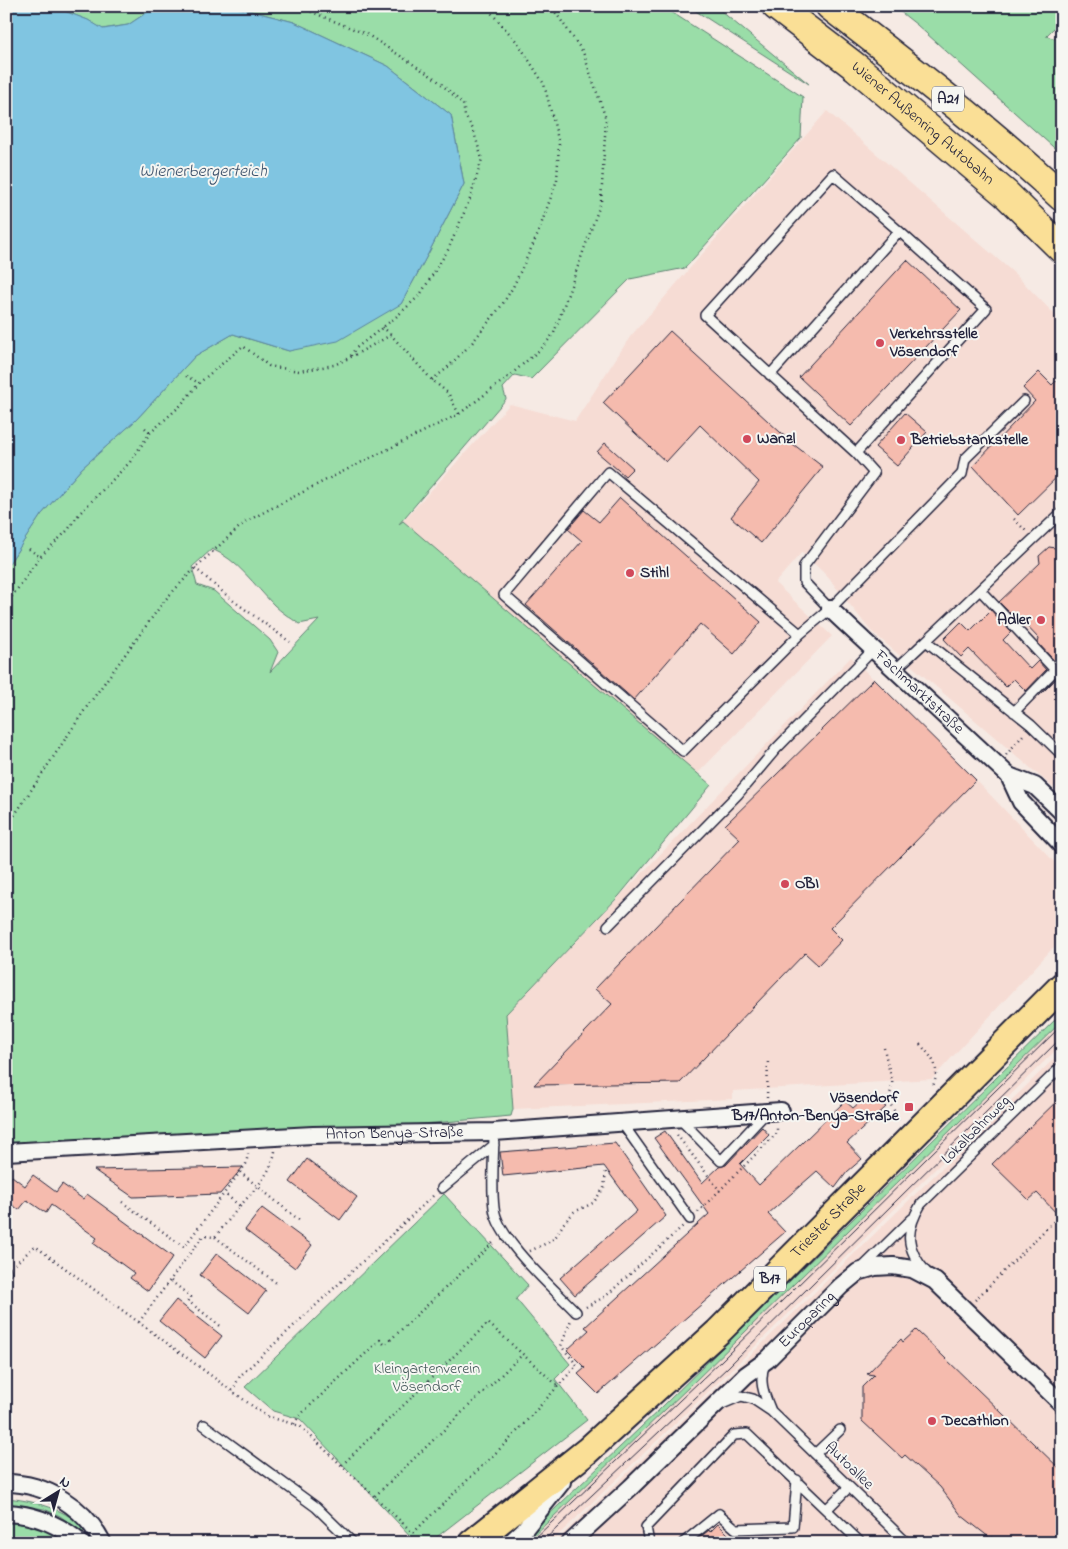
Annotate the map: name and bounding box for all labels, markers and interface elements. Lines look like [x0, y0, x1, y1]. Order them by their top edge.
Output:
street label: Wiener Außenring Autobahn [846, 56, 1000, 191]
road number: A21 [932, 86, 964, 112]
water label: Wienerbergerteich [139, 159, 267, 185]
place label: Verkehrsstelle Vösendorf [889, 322, 979, 364]
marker: Verkehrsstelle Vösendorf [874, 337, 886, 349]
place label: Wanzl [757, 427, 796, 451]
place label: Betriebstankstelle [910, 428, 1029, 452]
marker: Wanzl [741, 433, 753, 445]
marker: Betriebstankstelle [895, 434, 907, 446]
place label: Stihl [640, 561, 669, 585]
marker: Stihl [624, 567, 636, 579]
place label: Adler [997, 608, 1032, 632]
marker: Adler [1035, 614, 1047, 626]
street label: Fachmarktstraße [868, 644, 970, 741]
place label: OBI [795, 872, 819, 896]
marker: OBI [779, 878, 791, 890]
place label: Vösendorf B17/Anton-Benya-Straße [731, 1086, 900, 1129]
street label: Lokalbahnweg [936, 1090, 1016, 1170]
marker: Vösendorf B17/Anton-Benya-Straße [903, 1101, 915, 1113]
street label: Anton Benya-Straße [326, 1120, 464, 1147]
street label: Triester Straße [785, 1177, 872, 1264]
road number: B17 [754, 1266, 786, 1292]
street label: Europaring [773, 1286, 841, 1354]
park label: Kleingartenverein Vösendorf [374, 1357, 480, 1399]
place label: Decathlon [941, 1409, 1009, 1433]
marker: Decathlon [926, 1415, 938, 1427]
street label: Autoallee [819, 1436, 880, 1496]
north arrow [32, 1466, 82, 1516]
text: N [55, 1472, 75, 1494]

